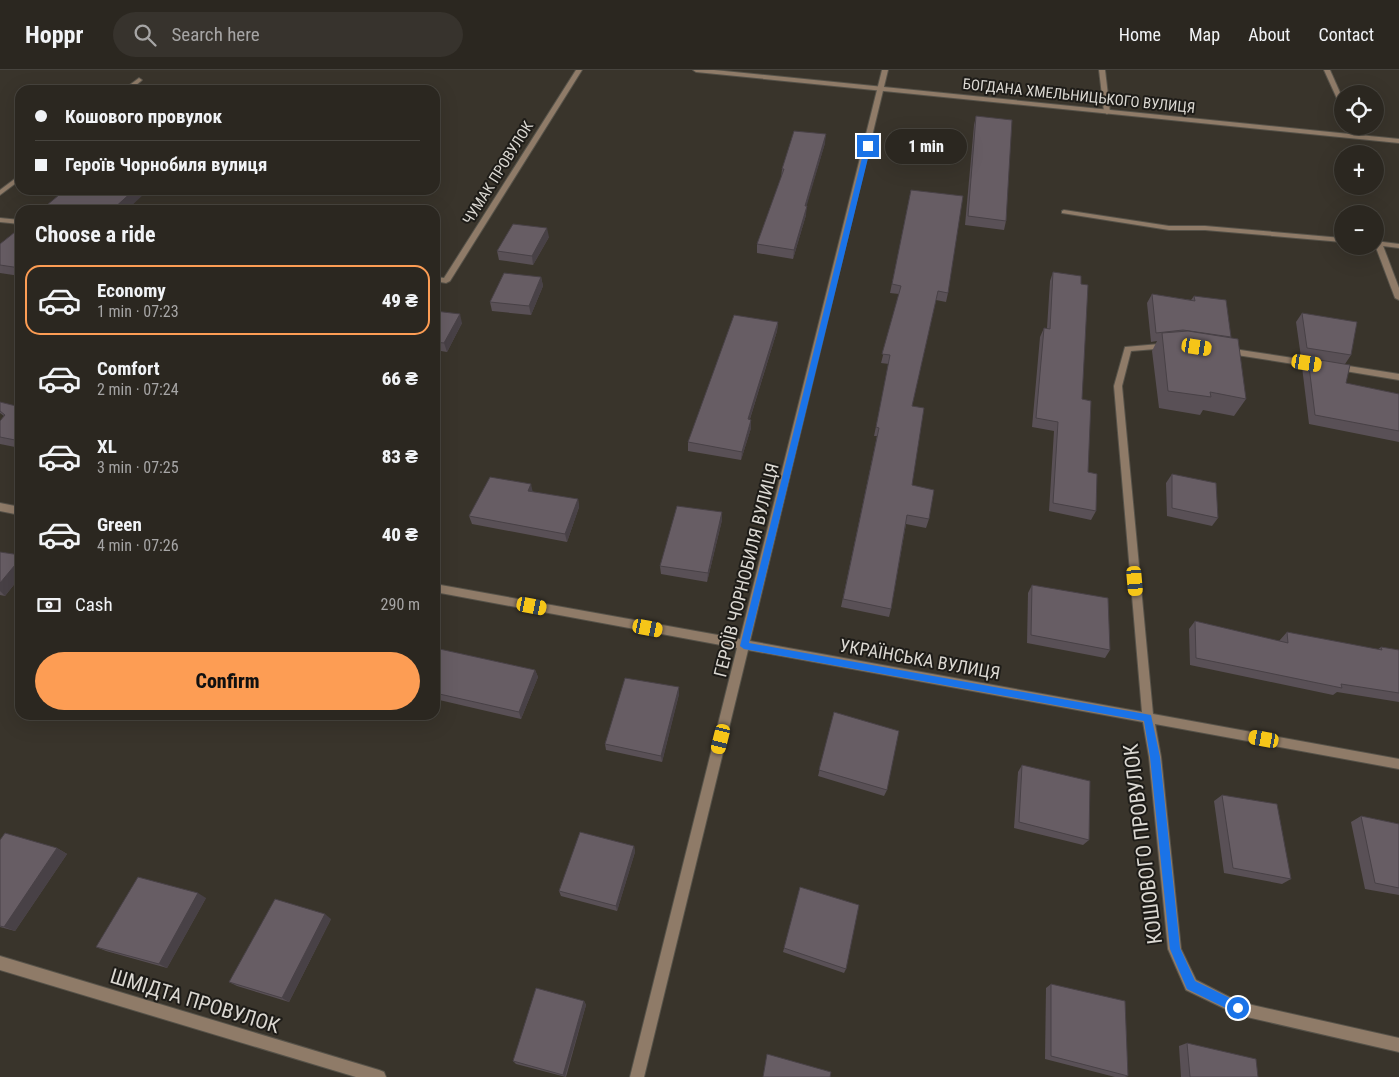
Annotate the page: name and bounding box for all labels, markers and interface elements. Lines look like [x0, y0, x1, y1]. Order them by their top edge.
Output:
search box [113, 12, 463, 57]
text: Hoppr [25, 21, 83, 49]
icon: search [131, 21, 159, 49]
text: Search here [171, 23, 260, 46]
text: Home [1119, 24, 1161, 45]
text: Map [1189, 24, 1220, 45]
text: About [1248, 24, 1290, 45]
text: Contact [1318, 24, 1374, 45]
street label: БОГДАНА ХМЕЛЬНИЦЬКОГО ВУЛИЦЯ [962, 75, 1196, 117]
map controls [1334, 85, 1384, 255]
button: locate [1334, 85, 1384, 135]
text: Кошового провулок [65, 105, 222, 128]
street label: ЧУМАК ПРОВУЛОК [459, 118, 537, 228]
callout: 1 min [886, 128, 968, 164]
route end [857, 135, 879, 157]
text: 1 min [908, 137, 944, 156]
button: + [1334, 145, 1384, 195]
text: Героїв Чорнобиля вулиця [65, 153, 267, 176]
button: − [1334, 205, 1384, 255]
text: Choose a ride [35, 222, 156, 247]
icon: car [37, 278, 82, 323]
text: Economy [97, 279, 166, 302]
text: 49 ₴ [382, 289, 418, 312]
text: 1 min · 07:23 [97, 302, 179, 321]
car [1181, 337, 1212, 357]
car [1291, 353, 1322, 373]
icon: car [37, 356, 82, 401]
text: Comfort [97, 357, 160, 380]
text: 66 ₴ [382, 367, 418, 390]
text: 2 min · 07:24 [97, 380, 179, 399]
icon: car [37, 434, 82, 479]
text: XL [97, 435, 117, 458]
text: 83 ₴ [382, 445, 418, 468]
text: 3 min · 07:25 [97, 458, 179, 477]
street label: ГЕРОЇВ ЧОРНОБИЛЯ ВУЛИЦЯ [709, 461, 783, 679]
icon: car [37, 512, 82, 557]
text: Green [97, 513, 142, 536]
text: 40 ₴ [382, 523, 418, 546]
text: 4 min · 07:26 [97, 536, 179, 555]
car [1126, 565, 1143, 597]
icon: cash [35, 591, 63, 619]
text: Cash [75, 593, 113, 616]
text: 290 m [381, 595, 420, 614]
car [515, 596, 548, 616]
car [631, 618, 664, 638]
street label: УКРАЇНСЬКА ВУЛИЦЯ [838, 635, 1002, 683]
button: Confirm [35, 652, 420, 710]
car [710, 723, 731, 755]
car [1247, 729, 1280, 749]
street label: КОШОВОГО ПРОВУЛОК [1119, 742, 1167, 946]
street label: ШМІДТА ПРОВУЛОК [107, 964, 283, 1038]
route start [1227, 997, 1249, 1019]

